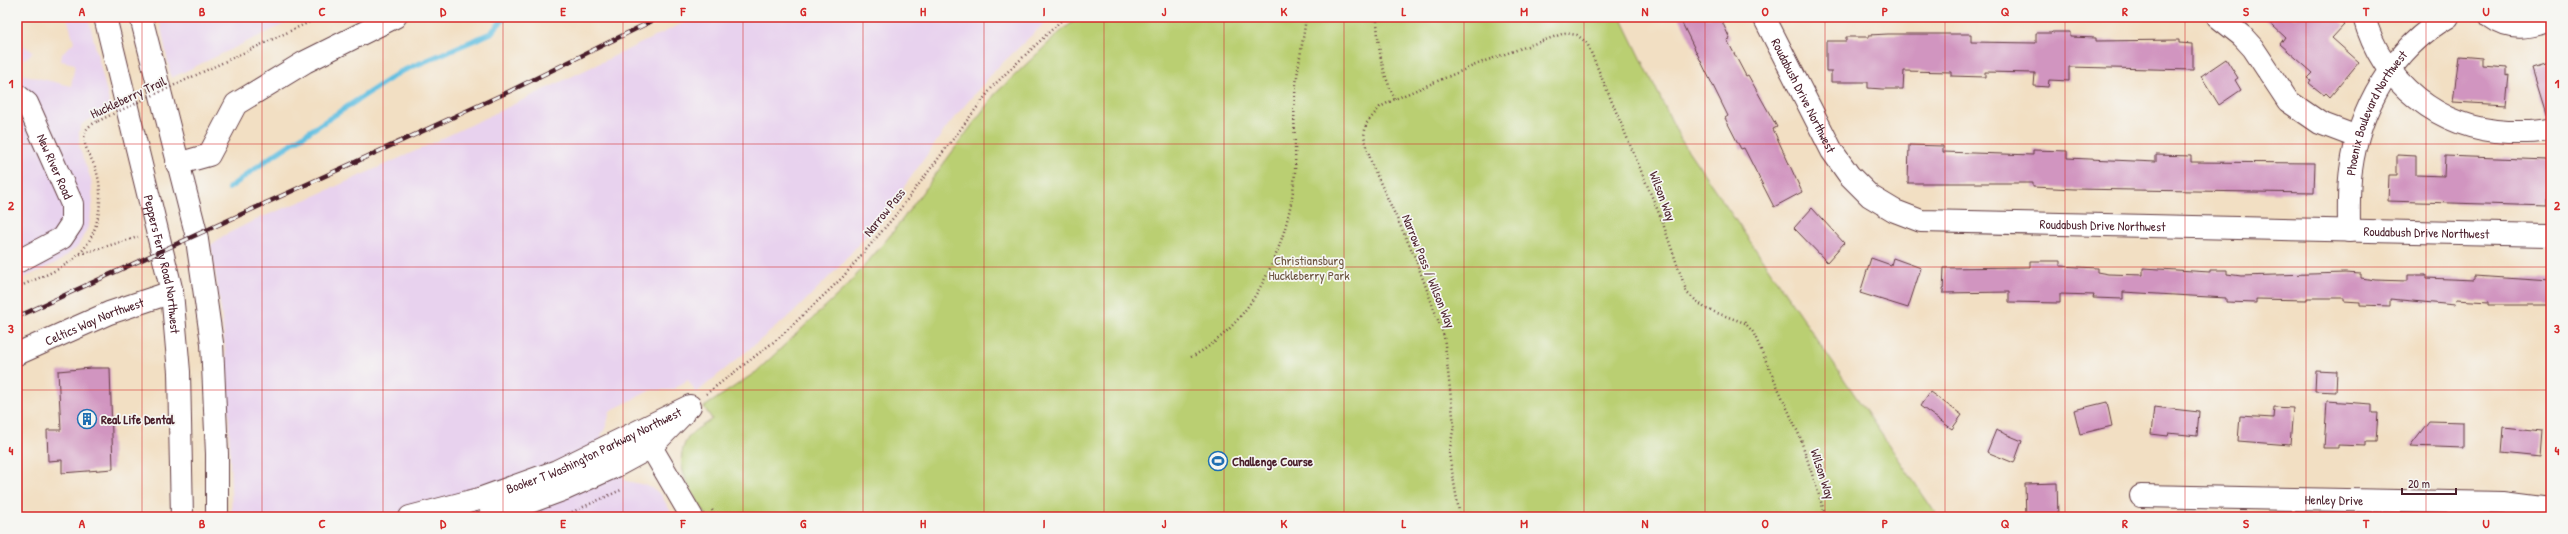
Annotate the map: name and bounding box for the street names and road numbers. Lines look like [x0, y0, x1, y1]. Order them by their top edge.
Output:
street label: Roudabush Drive Northwest [1767, 35, 1841, 156]
street label: Phoenix Boulevard Northwest [2341, 46, 2411, 177]
street label: Huckleberry Trail [87, 71, 169, 122]
street label: New River Road [33, 131, 78, 202]
street label: Wilson Way [1645, 168, 1681, 224]
street label: Narrow Pass [859, 184, 909, 240]
street label: Peppers Ferry Road Northwest [140, 193, 185, 335]
street label: Narrow Pass / Wilson Way [1398, 211, 1460, 331]
street label: Roudabush Drive Northwest [2039, 215, 2166, 235]
street label: Roudabush Drive Northwest [2363, 222, 2490, 243]
street label: Celtics Way Northwest [42, 293, 147, 350]
street label: Booker T Washington Parkway Northwest [503, 402, 685, 498]
street label: Wilson Way [1806, 446, 1840, 502]
street label: Henley Drive [2304, 490, 2364, 509]

